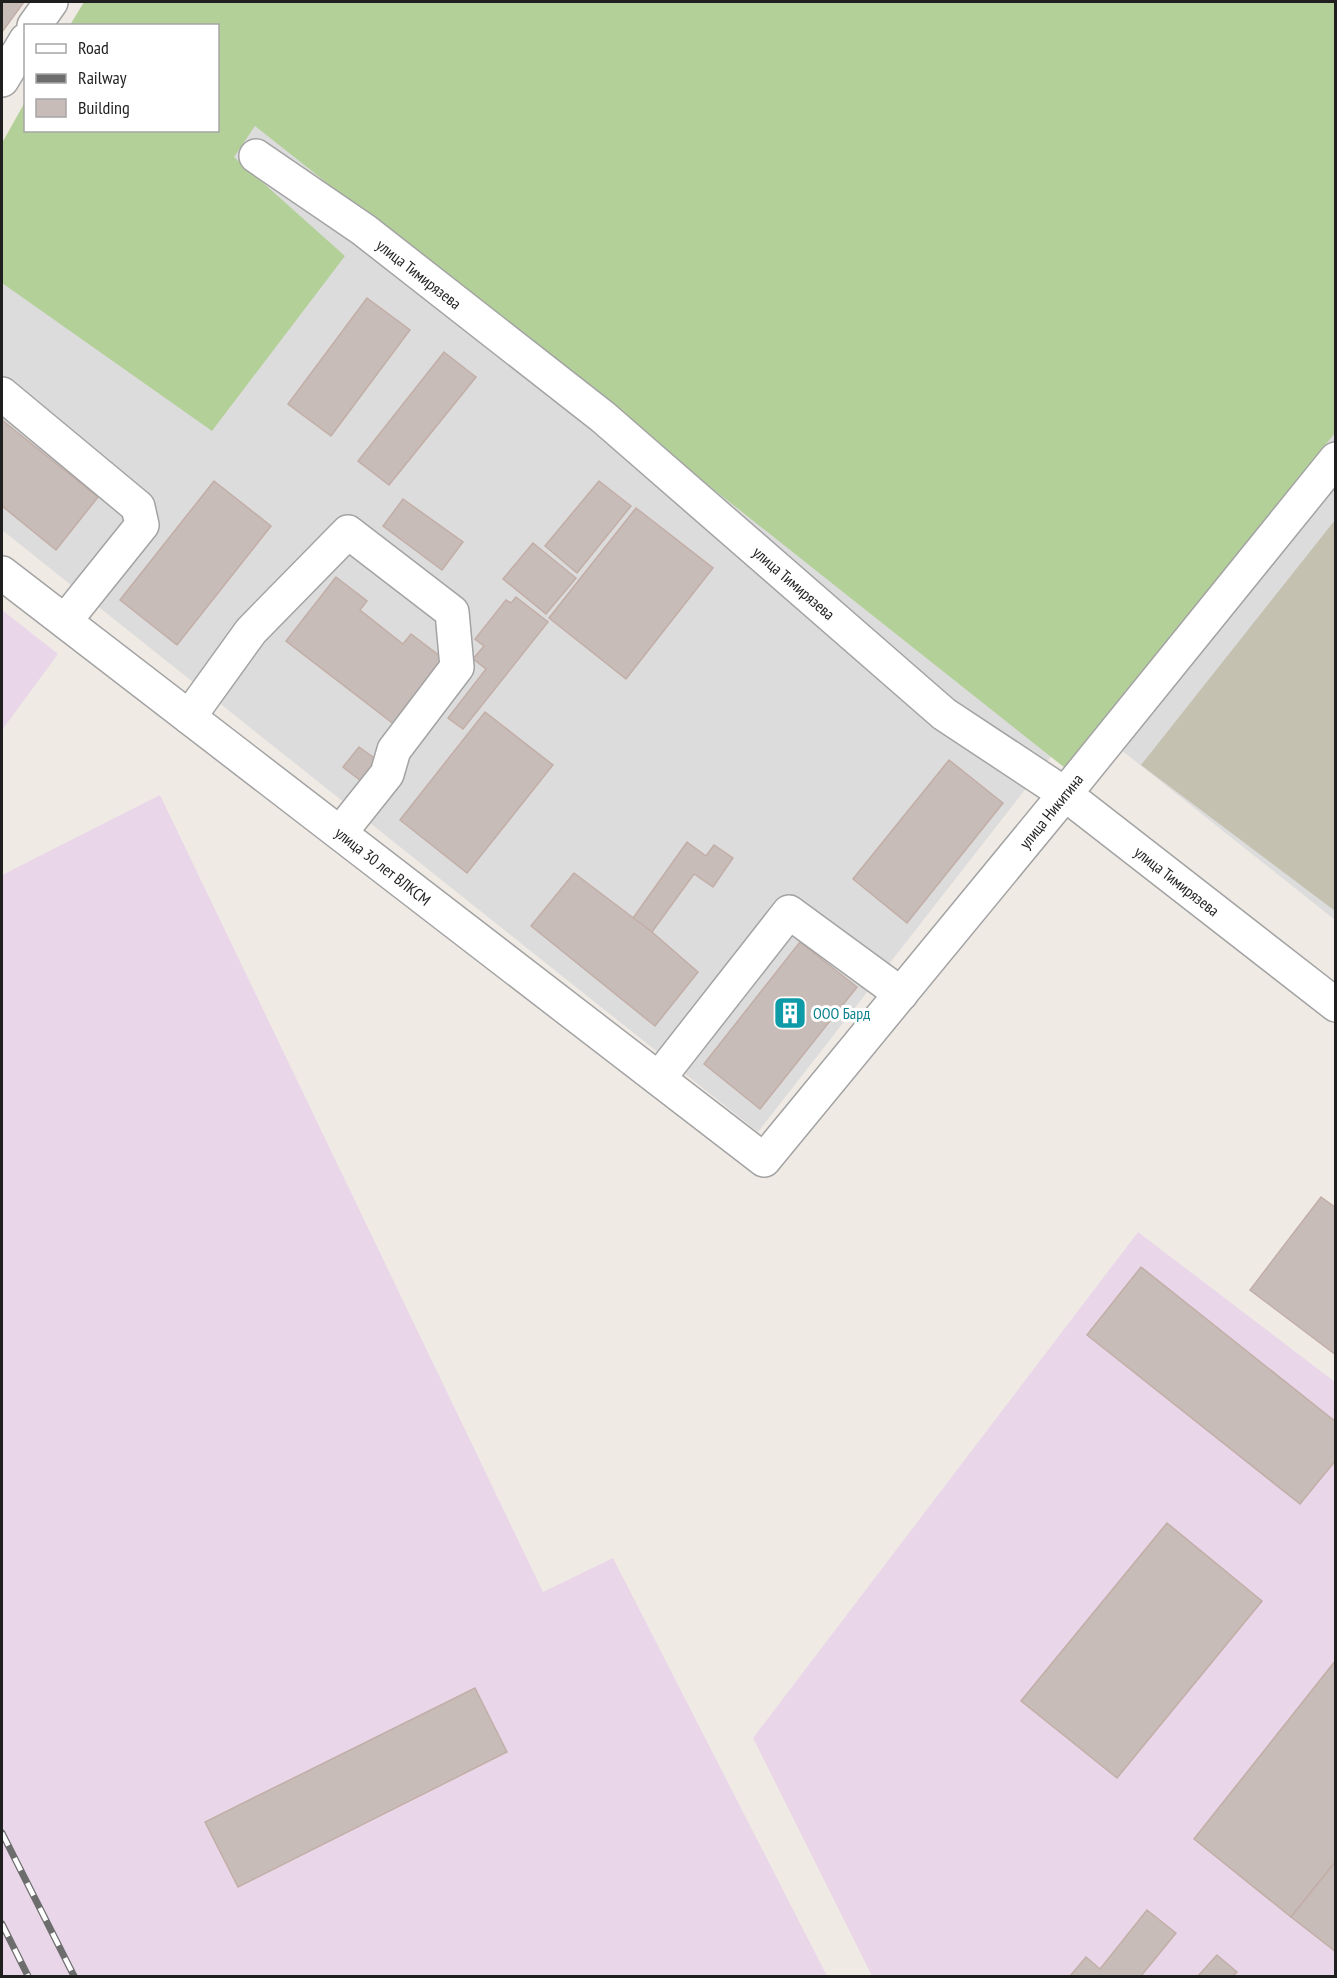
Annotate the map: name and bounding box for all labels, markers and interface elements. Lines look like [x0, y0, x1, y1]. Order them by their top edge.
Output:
legend [24, 24, 219, 132]
text: Road [78, 36, 109, 59]
text: Railway [78, 66, 127, 89]
text: Building [78, 96, 130, 119]
street label: улица Тимирязева [373, 235, 465, 313]
street label: улица Тимирязева [749, 542, 839, 624]
street label: улица Никитина [1015, 770, 1087, 852]
street label: улица 30 лет ВЛКСМ [331, 822, 435, 910]
street label: улица Тимирязева [1131, 842, 1223, 920]
building icon: ООО Бард [772, 995, 808, 1031]
place label: ООО Бард [813, 1003, 870, 1023]

